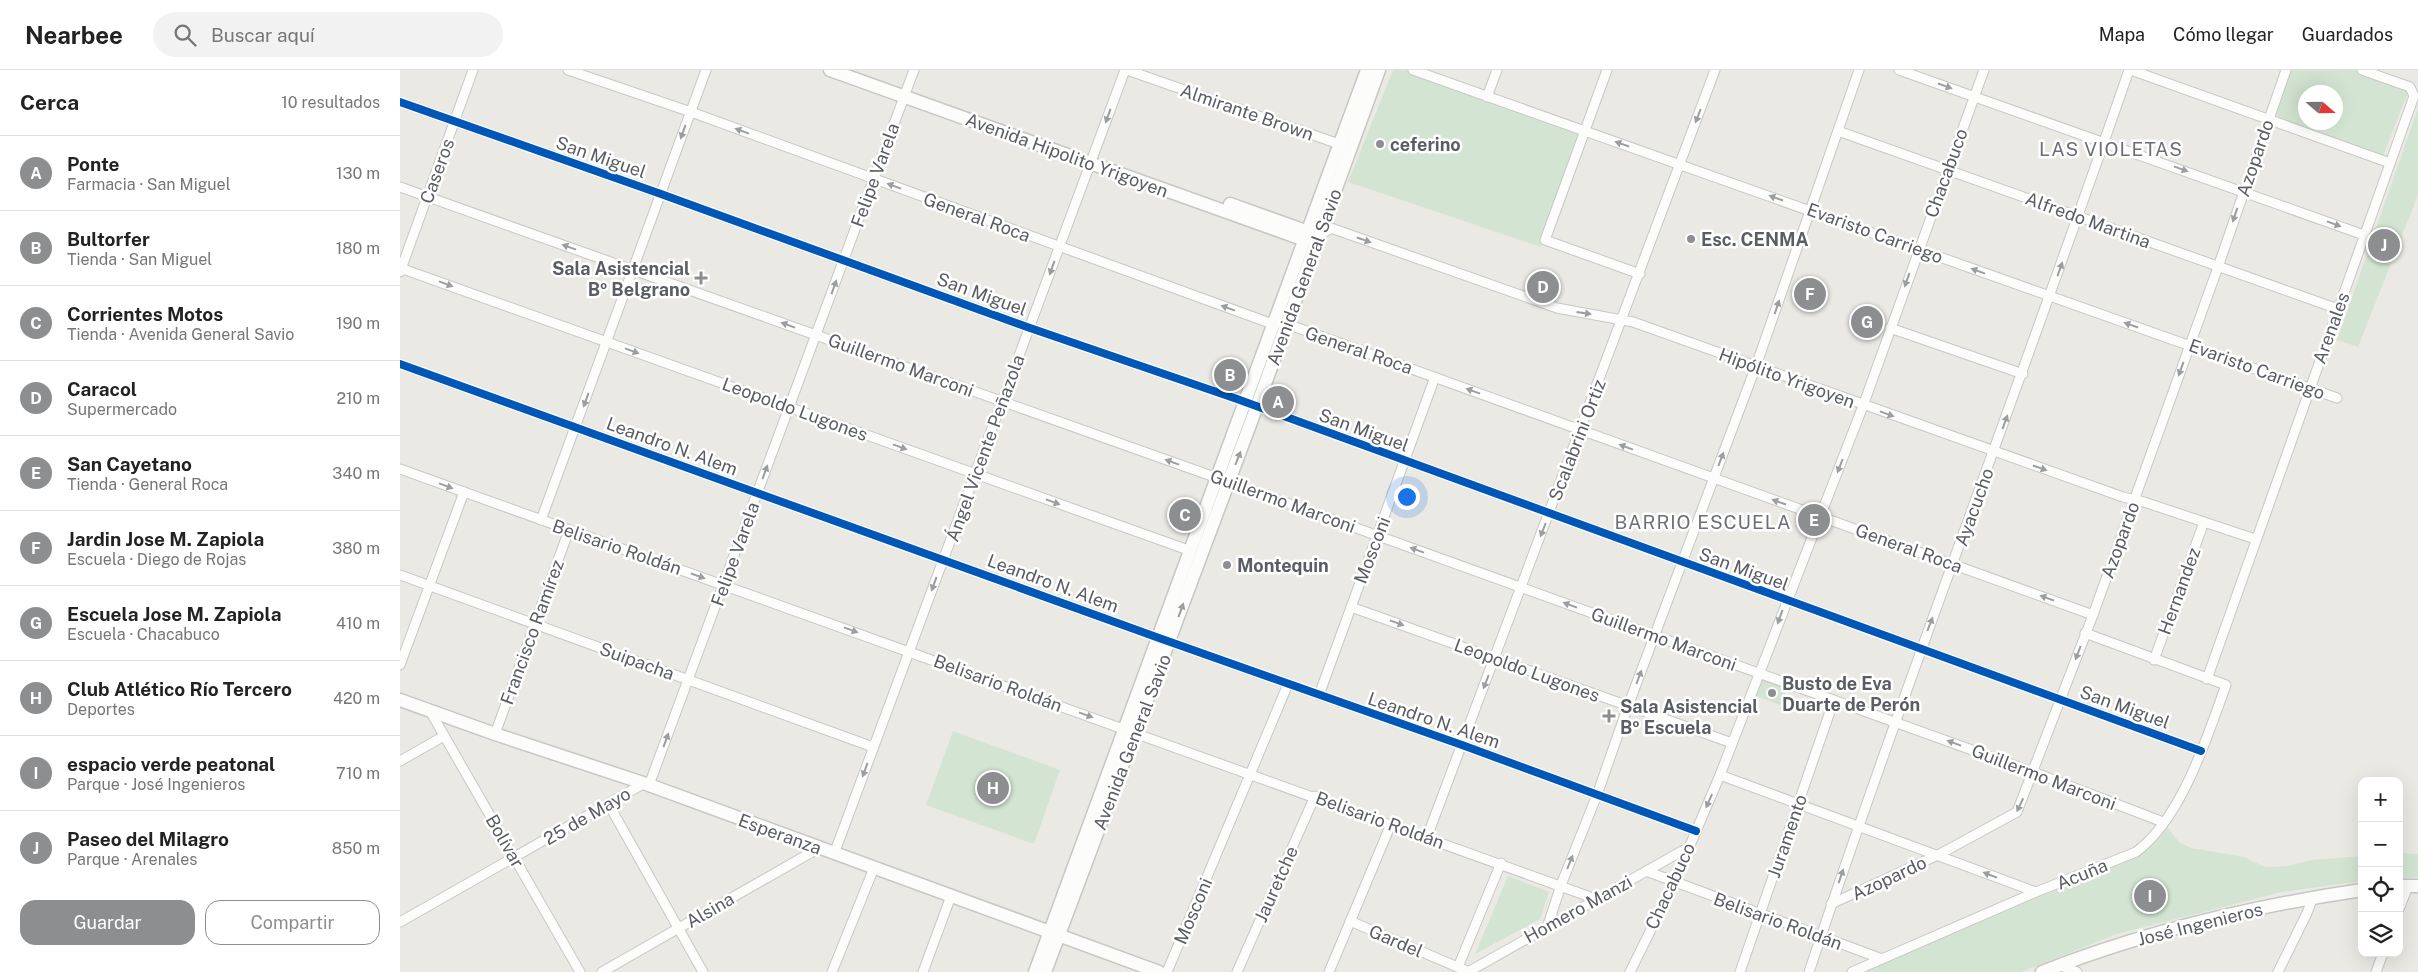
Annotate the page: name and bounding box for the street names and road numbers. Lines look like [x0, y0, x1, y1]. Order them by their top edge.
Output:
street label: Almirante Brown [1178, 79, 1316, 145]
street label: Avenida Hipolito Yrigoyen [963, 109, 1171, 201]
street label: Azopardo [2232, 117, 2278, 199]
street label: Felipe Varela [846, 120, 904, 230]
street label: Chacabuco [1920, 126, 1972, 220]
street label: San Miguel [553, 132, 649, 182]
street label: Caseros [416, 136, 458, 206]
street label: Avenida General Savio [1262, 186, 1346, 368]
street label: General Roca [921, 188, 1033, 246]
street label: Alfredo Martina [2023, 188, 2153, 252]
street label: Evaristo Carriego [1804, 199, 1946, 267]
street label: San Miguel [934, 268, 1030, 320]
street label: Arenales [2308, 289, 2354, 367]
street label: General Roca [1303, 322, 1415, 378]
street label: Guillermo Marconi [825, 329, 977, 401]
street label: Evaristo Carriego [2186, 335, 2328, 403]
street label: Hipólito Yrigoyen [1716, 344, 1858, 412]
street label: Ángel Vicente Peñazola [940, 351, 1029, 544]
street label: Leopoldo Lugones [719, 373, 871, 445]
street label: Scalabrini Ortiz [1544, 376, 1610, 504]
street label: San Miguel [1316, 404, 1412, 456]
street label: Leandro N. Alem [604, 413, 740, 479]
street label: Guillermo Marconi [1207, 465, 1359, 537]
street label: Ayacucho [1950, 465, 1998, 549]
street label: Felipe Varela [706, 499, 764, 609]
street label: Azopardo [2096, 499, 2144, 581]
street label: Mosconi [1350, 514, 1394, 586]
street label: Belisario Roldán [550, 515, 684, 579]
street label: General Roca [1853, 519, 1965, 577]
street label: San Miguel [1696, 543, 1792, 595]
street label: Hernandez [2154, 545, 2204, 637]
street label: Leandro N. Alem [985, 550, 1121, 616]
street label: Francisco Ramírez [496, 557, 568, 707]
street label: Guillermo Marconi [1588, 603, 1740, 675]
street label: Leopoldo Lugones [1451, 634, 1603, 706]
street label: Suipacha [597, 638, 677, 684]
street label: Belisario Roldán [931, 650, 1065, 716]
street label: Avenida General Savio [1089, 651, 1175, 833]
street label: San Miguel [2077, 681, 2173, 733]
street label: Leandro N. Alem [1365, 688, 1503, 752]
street label: Guillermo Marconi [1969, 740, 2119, 814]
street label: 25 de Mayo [540, 783, 634, 849]
street label: Belisario Roldán [1313, 787, 1447, 853]
street label: Juramento [1763, 791, 1811, 881]
street label: Esperanza [736, 809, 824, 859]
street label: Bolívar [481, 811, 529, 871]
street label: Chacabuco [1641, 839, 1699, 933]
street label: Jauretche [1250, 843, 1302, 925]
street label: Azopardo [1848, 852, 1930, 904]
street label: Acuña [2053, 854, 2111, 894]
street label: Homero Manzi [1520, 871, 1636, 947]
street label: Mosconi [1170, 875, 1216, 947]
street label: Alsina [682, 888, 738, 932]
street label: Belisario Roldán [1711, 888, 1845, 954]
street label: José Ingenieros [2135, 898, 2265, 950]
street label: Gardel [1366, 920, 1426, 962]

